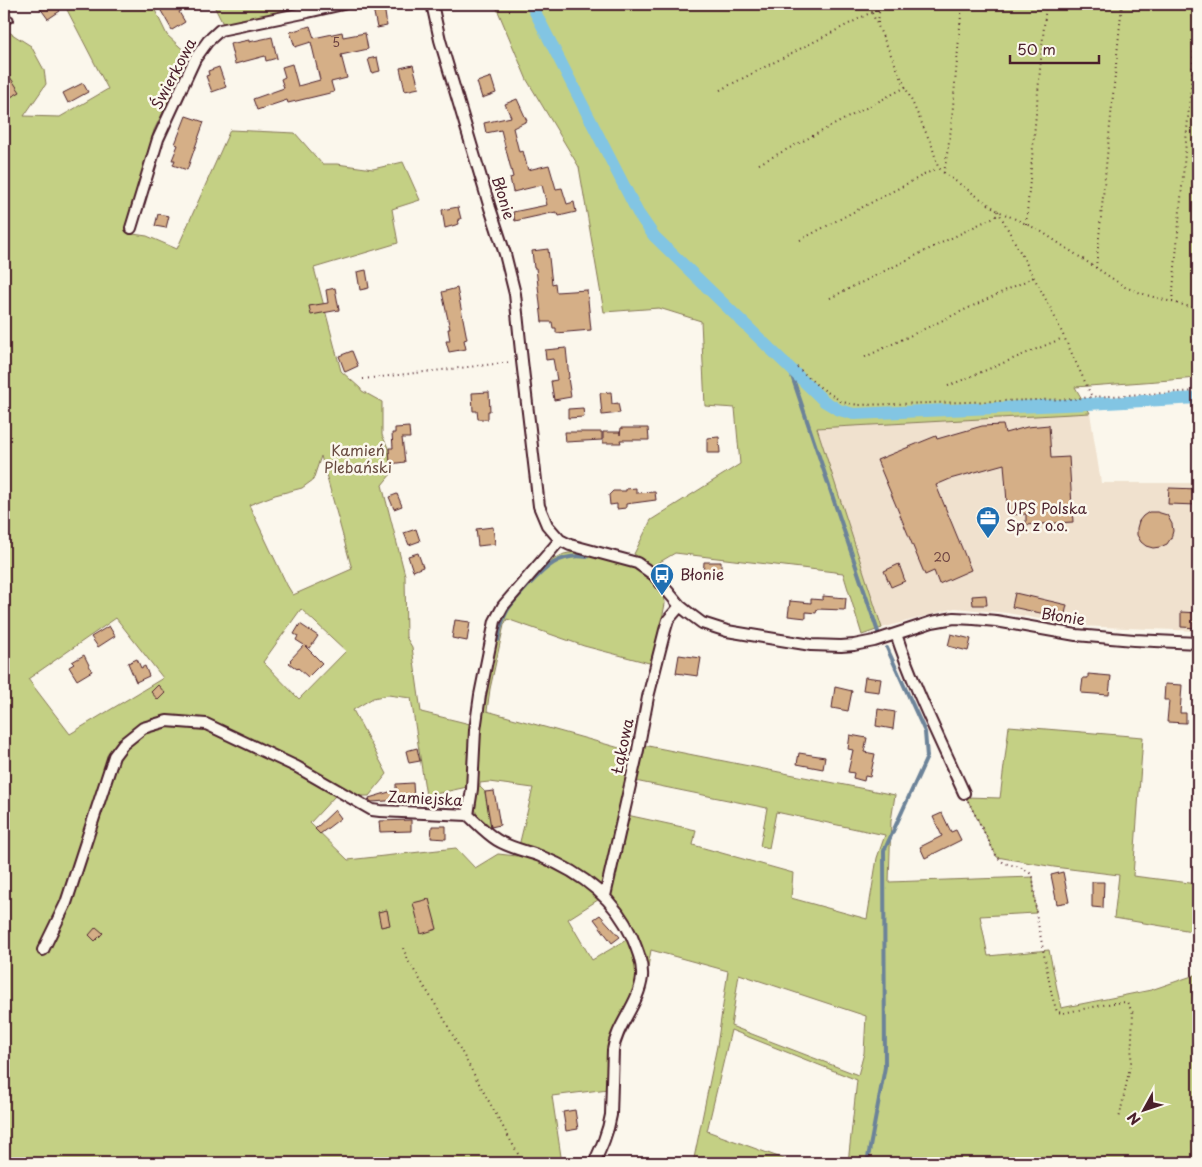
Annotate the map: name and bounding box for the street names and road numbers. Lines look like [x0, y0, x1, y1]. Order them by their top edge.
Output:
street label: Świerkowa [144, 33, 201, 113]
street label: Błonie [487, 173, 522, 222]
street label: Błonie [1040, 601, 1087, 630]
street label: Łąkowa [604, 715, 639, 776]
street label: Zamiejska [387, 784, 464, 811]

